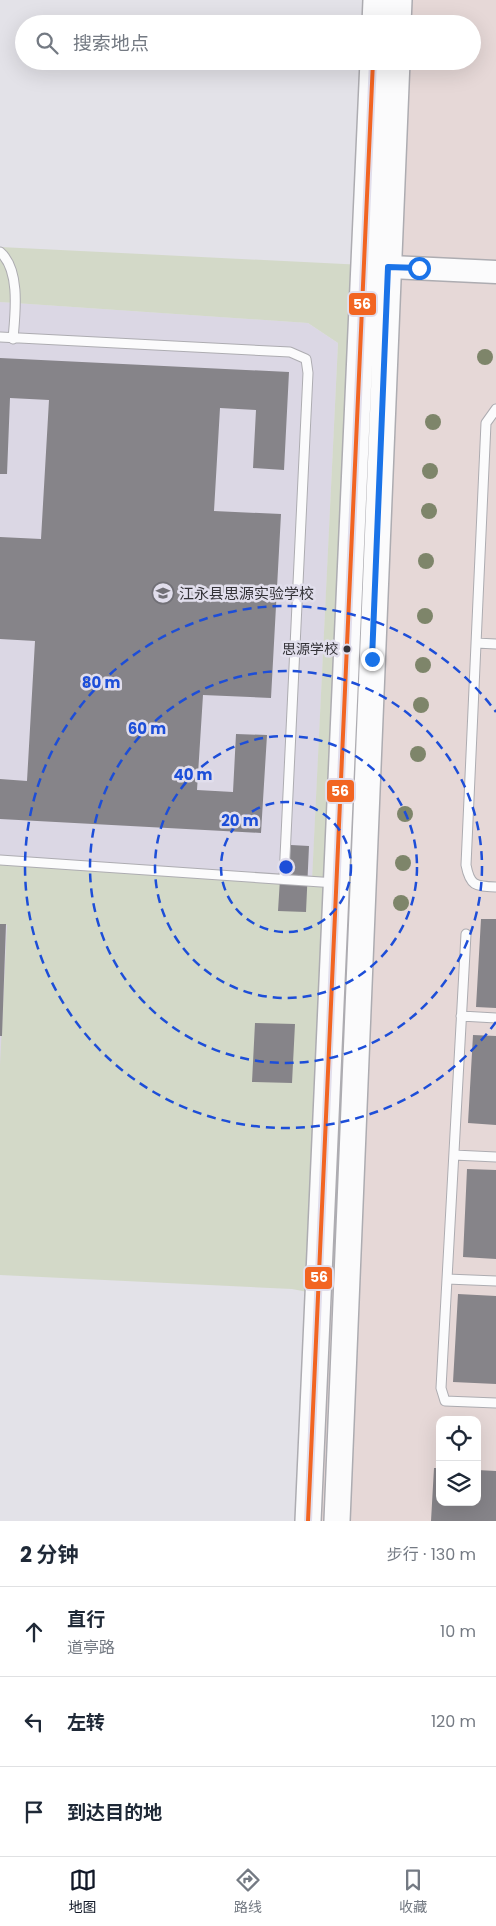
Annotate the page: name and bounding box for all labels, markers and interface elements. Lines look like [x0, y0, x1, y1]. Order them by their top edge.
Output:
search box [15, 15, 481, 70]
icon: search [33, 29, 61, 57]
text: 搜索地点 [73, 30, 149, 57]
route start [408, 257, 431, 280]
line badge: 56 [348, 292, 377, 316]
text: 56 [353, 294, 371, 314]
school or university icon: 江永县思源实验学校 [151, 581, 175, 605]
place label: 江永县思源实验学校 [179, 583, 314, 604]
place label: 思源学校 [282, 639, 338, 659]
marker: 思源学校 [342, 644, 352, 654]
route end [361, 648, 384, 671]
text: 80 m [82, 672, 120, 693]
text: 60 m [128, 718, 166, 739]
text: 40 m [173, 764, 213, 785]
line badge: 56 [326, 779, 355, 803]
text: 56 [331, 781, 349, 801]
text: 20 m [221, 810, 259, 831]
centre of rings [277, 858, 295, 876]
line badge: 56 [304, 1266, 333, 1290]
text: 56 [310, 1267, 328, 1287]
map controls [436, 1416, 481, 1506]
button: locate [436, 1416, 481, 1461]
button: layers [436, 1461, 481, 1506]
text: 2 分钟 [20, 1540, 78, 1569]
text: 步行 · 130 m [387, 1543, 476, 1566]
text: 直行 [67, 1606, 105, 1633]
icon: ahead [20, 1618, 48, 1646]
text: 10 m [440, 1620, 476, 1643]
text: 道亭路 [67, 1636, 115, 1659]
icon: left [20, 1708, 48, 1736]
text: 左转 [67, 1709, 105, 1736]
text: 120 m [431, 1710, 476, 1733]
icon: arrive [20, 1798, 48, 1826]
text: 到达目的地 [67, 1799, 162, 1826]
tab: 地图 [69, 1866, 97, 1918]
tab: 路线 [234, 1866, 262, 1918]
tab: 收藏 [399, 1866, 427, 1918]

